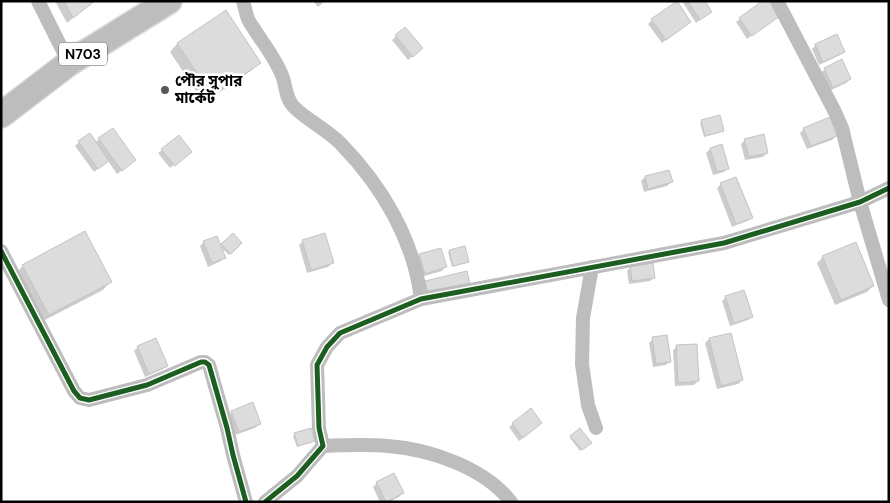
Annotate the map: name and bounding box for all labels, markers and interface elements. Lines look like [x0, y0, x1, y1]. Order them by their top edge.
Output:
road number: N703 [59, 42, 107, 66]
place label: পৌর সুপার মার্কেট [174, 71, 243, 108]
marker: পৌর সুপার মার্কেট [159, 84, 171, 96]

